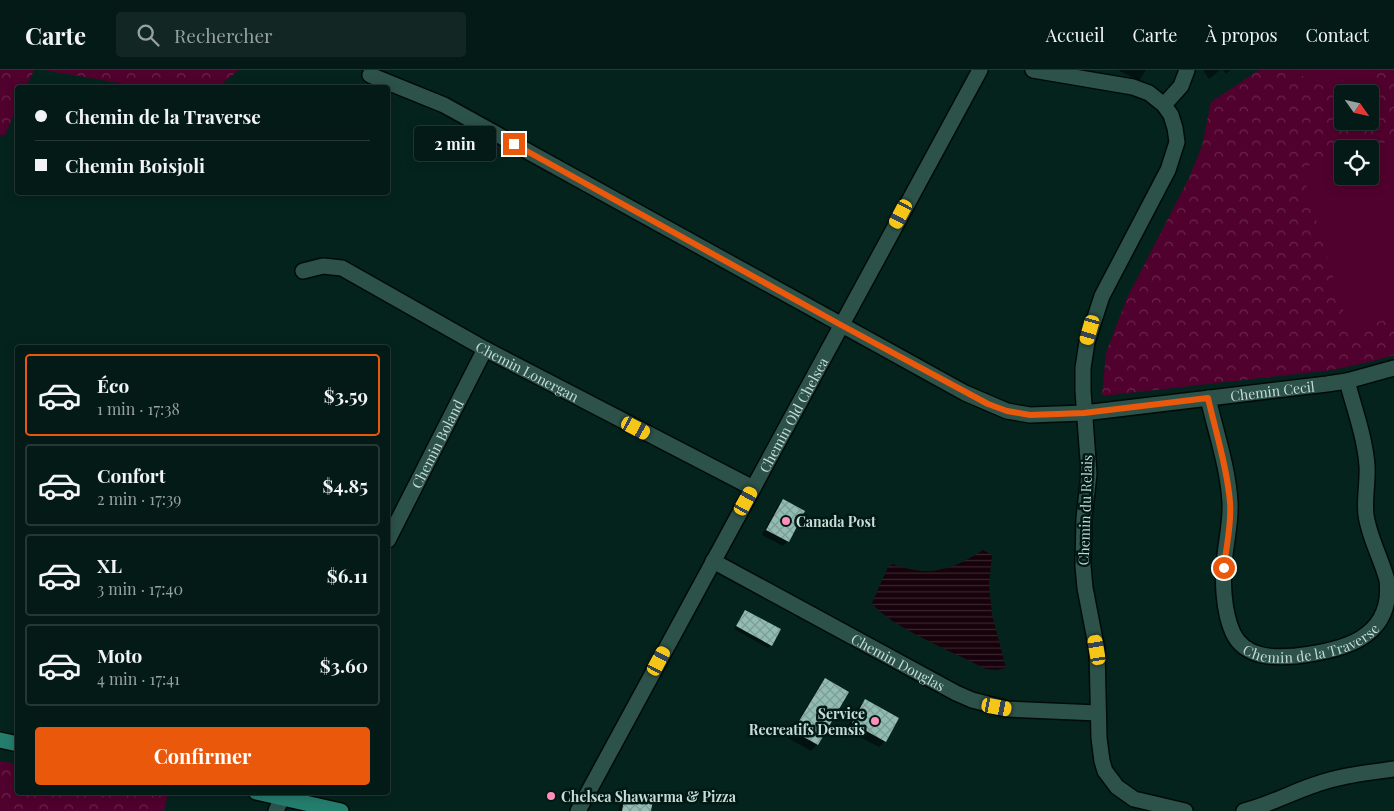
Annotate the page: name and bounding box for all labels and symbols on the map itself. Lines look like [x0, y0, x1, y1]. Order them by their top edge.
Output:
north arrow [1334, 85, 1379, 130]
callout: 2 min [414, 126, 496, 162]
route end [503, 133, 525, 155]
car [887, 197, 914, 231]
car [1078, 314, 1101, 346]
street label: Chemin Lonergan [473, 336, 583, 406]
street label: Chemin Old Chelsea [754, 354, 832, 476]
street label: Chemin Cecil [1229, 376, 1316, 405]
street label: Chemin Boland [406, 396, 467, 491]
car [619, 414, 652, 442]
street label: Chemin du Relais [1074, 454, 1096, 566]
car [732, 484, 759, 518]
place label: Canada Post [796, 512, 876, 531]
marker: Canada Post [780, 515, 792, 527]
route start [1213, 557, 1235, 579]
street label: Chemin de la Traverse [1240, 619, 1383, 666]
street label: Chemin Douglas [848, 629, 949, 695]
car [1087, 634, 1106, 666]
car [645, 644, 672, 678]
car [980, 697, 1013, 717]
place label: Service Recreatifs Demsis [749, 704, 865, 739]
marker: Service Recreatifs Demsis [869, 715, 881, 727]
place label: Chelsea Shawarma & Pizza [561, 787, 737, 806]
marker: Chelsea Shawarma & Pizza [545, 790, 557, 802]

